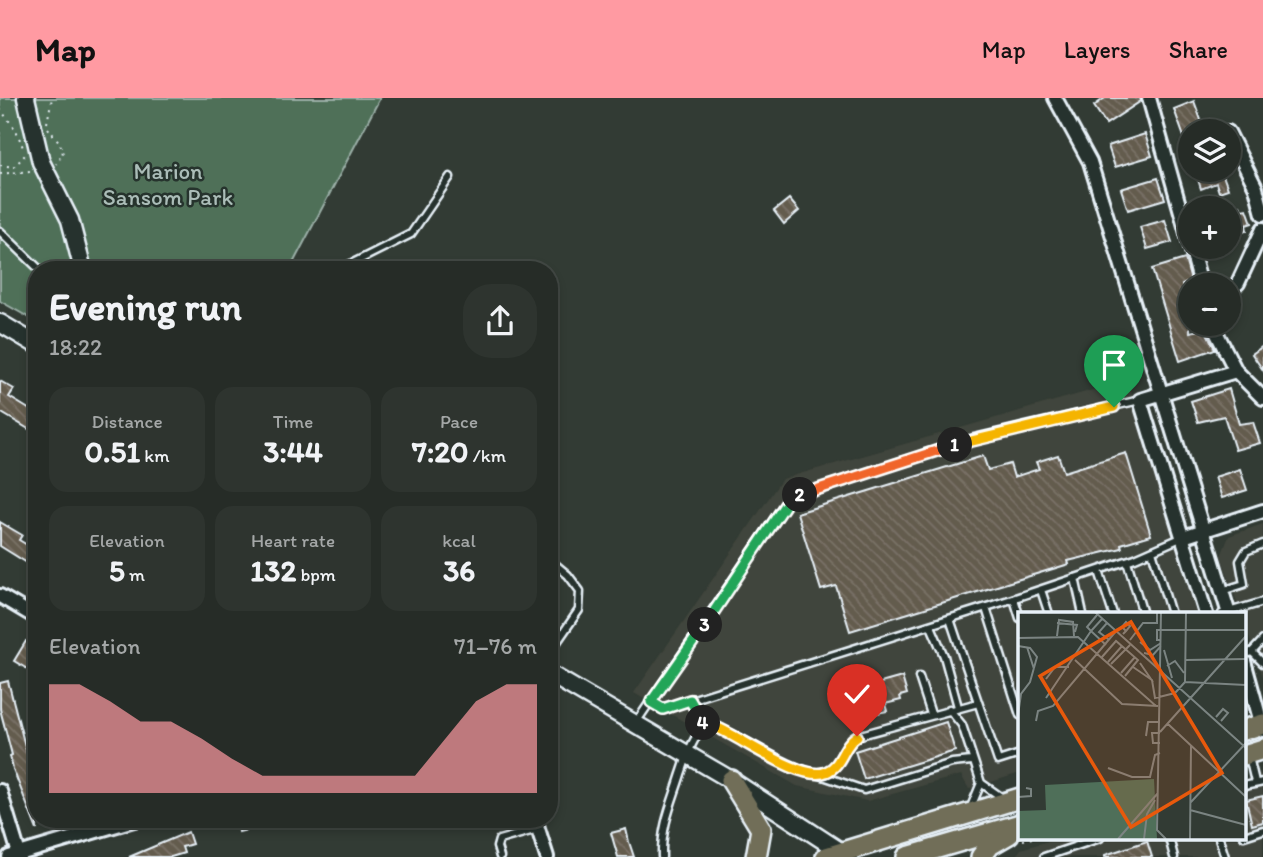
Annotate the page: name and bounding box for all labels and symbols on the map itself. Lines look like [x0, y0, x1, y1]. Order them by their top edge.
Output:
park label: Marion Sansom Park [103, 157, 233, 211]
pin [1084, 335, 1144, 407]
pin: 1 [937, 428, 972, 462]
pin: 2 [782, 478, 818, 512]
pin: 3 [688, 608, 722, 642]
inset map [1018, 612, 1246, 840]
pin [827, 664, 887, 736]
pin: 4 [686, 706, 720, 740]

